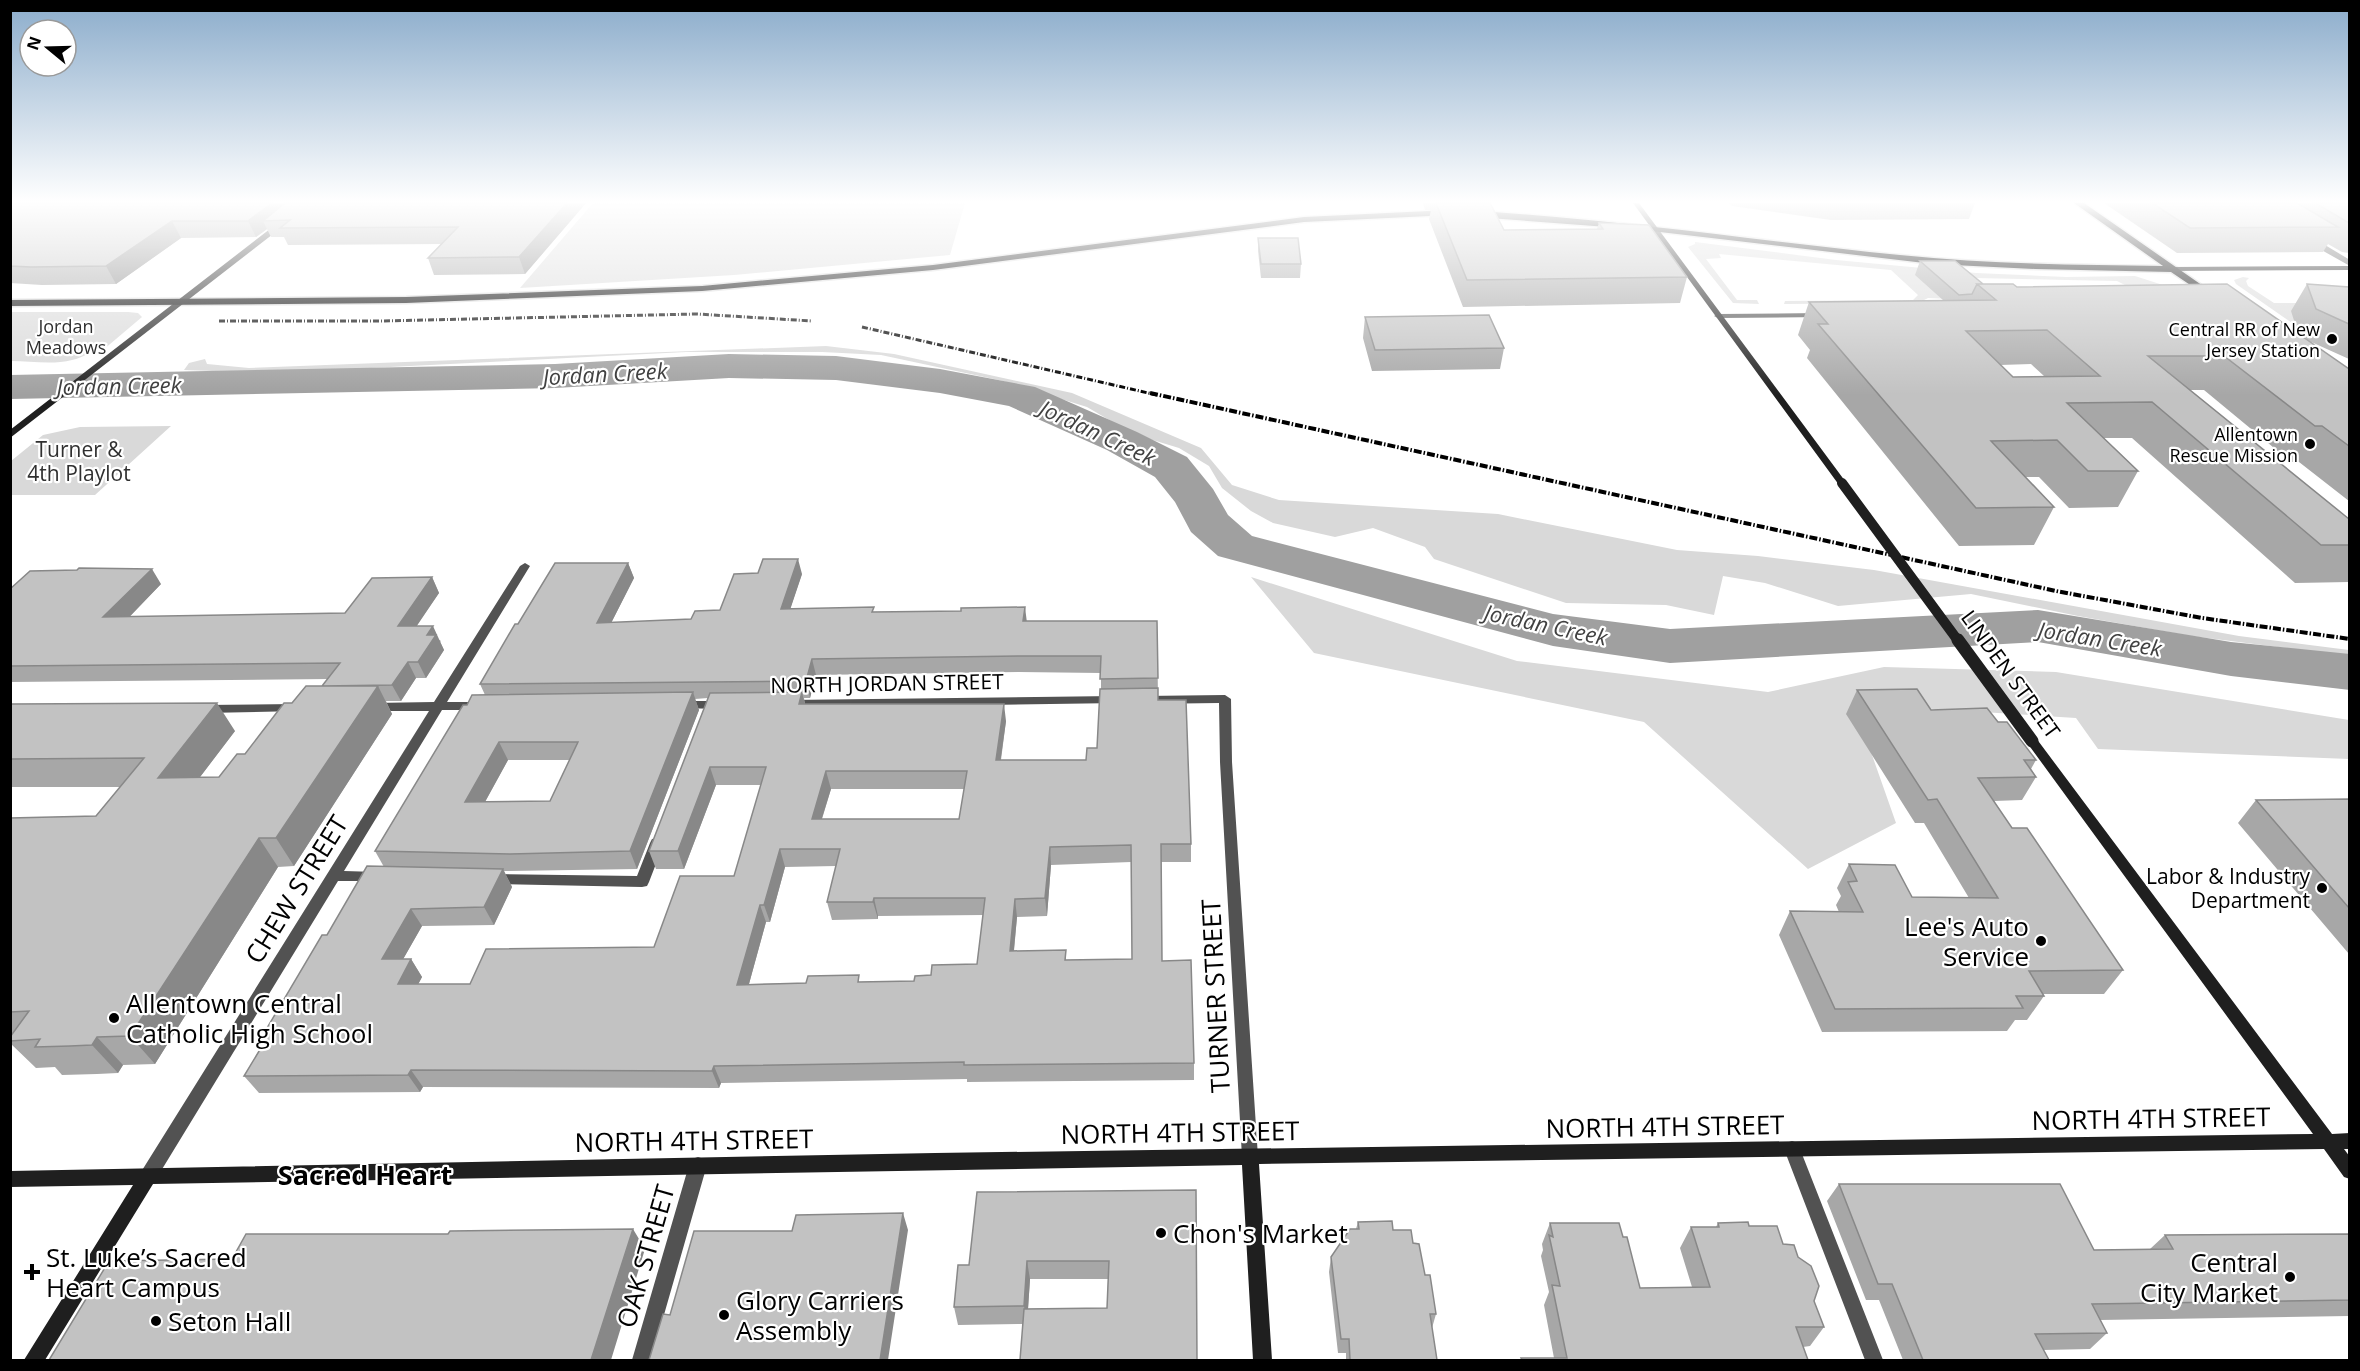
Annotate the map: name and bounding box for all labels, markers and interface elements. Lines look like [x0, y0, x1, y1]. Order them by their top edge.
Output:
north arrow [18, 18, 78, 78]
text: N [21, 33, 46, 53]
park label: Jordan Meadows [26, 314, 106, 359]
place label: Central RR of New Jersey Station [2168, 317, 2320, 362]
marker: Central RR of New Jersey Station [2325, 332, 2339, 346]
water label: Jordan Creek [538, 355, 669, 391]
water label: Jordan Creek [52, 369, 183, 401]
water label: Jordan Creek [1031, 390, 1162, 472]
place label: Allentown Rescue Mission [2169, 422, 2298, 467]
park label: Turner & 4th Playlot [27, 435, 131, 487]
marker: Allentown Rescue Mission [2303, 437, 2317, 451]
water label: Jordan Creek [1478, 596, 1611, 652]
street label: LINDEN STREET [1955, 604, 2067, 744]
water label: Jordan Creek [2032, 613, 2165, 663]
street label: NORTH JORDAN STREET [770, 667, 1004, 699]
street label: CHEW STREET [236, 807, 356, 970]
place label: Labor & Industry Department [2146, 862, 2310, 914]
marker: Labor & Industry Department [2315, 881, 2329, 895]
street label: TURNER STREET [1192, 898, 1238, 1094]
place label: Lee's Auto Service [1904, 908, 2029, 974]
marker: Lee's Auto Service [2034, 934, 2048, 948]
place label: Allentown Central Catholic High School [126, 985, 373, 1051]
marker: Allentown Central Catholic High School [107, 1011, 121, 1025]
street label: NORTH 4TH STREET [2031, 1098, 2271, 1138]
street label: NORTH 4TH STREET [1545, 1106, 1785, 1146]
street label: NORTH 4TH STREET [1060, 1112, 1300, 1152]
street label: NORTH 4TH STREET [574, 1120, 814, 1160]
district label: Sacred Heart [278, 1156, 452, 1193]
street label: OAK STREET [607, 1180, 683, 1332]
place label: Chon's Market [1173, 1215, 1348, 1251]
marker: Chon's Market [1154, 1226, 1168, 1240]
place label: St. Luke’s Sacred Heart Campus [46, 1239, 247, 1305]
place label: Central City Market [2140, 1244, 2278, 1310]
marker: St. Luke’s Sacred Heart Campus [23, 1263, 41, 1281]
marker: Central City Market [2283, 1270, 2297, 1284]
place label: Glory Carriers Assembly [736, 1282, 904, 1348]
place label: Seton Hall [168, 1303, 291, 1339]
marker: Glory Carriers Assembly [717, 1308, 731, 1322]
marker: Seton Hall [149, 1314, 163, 1328]

